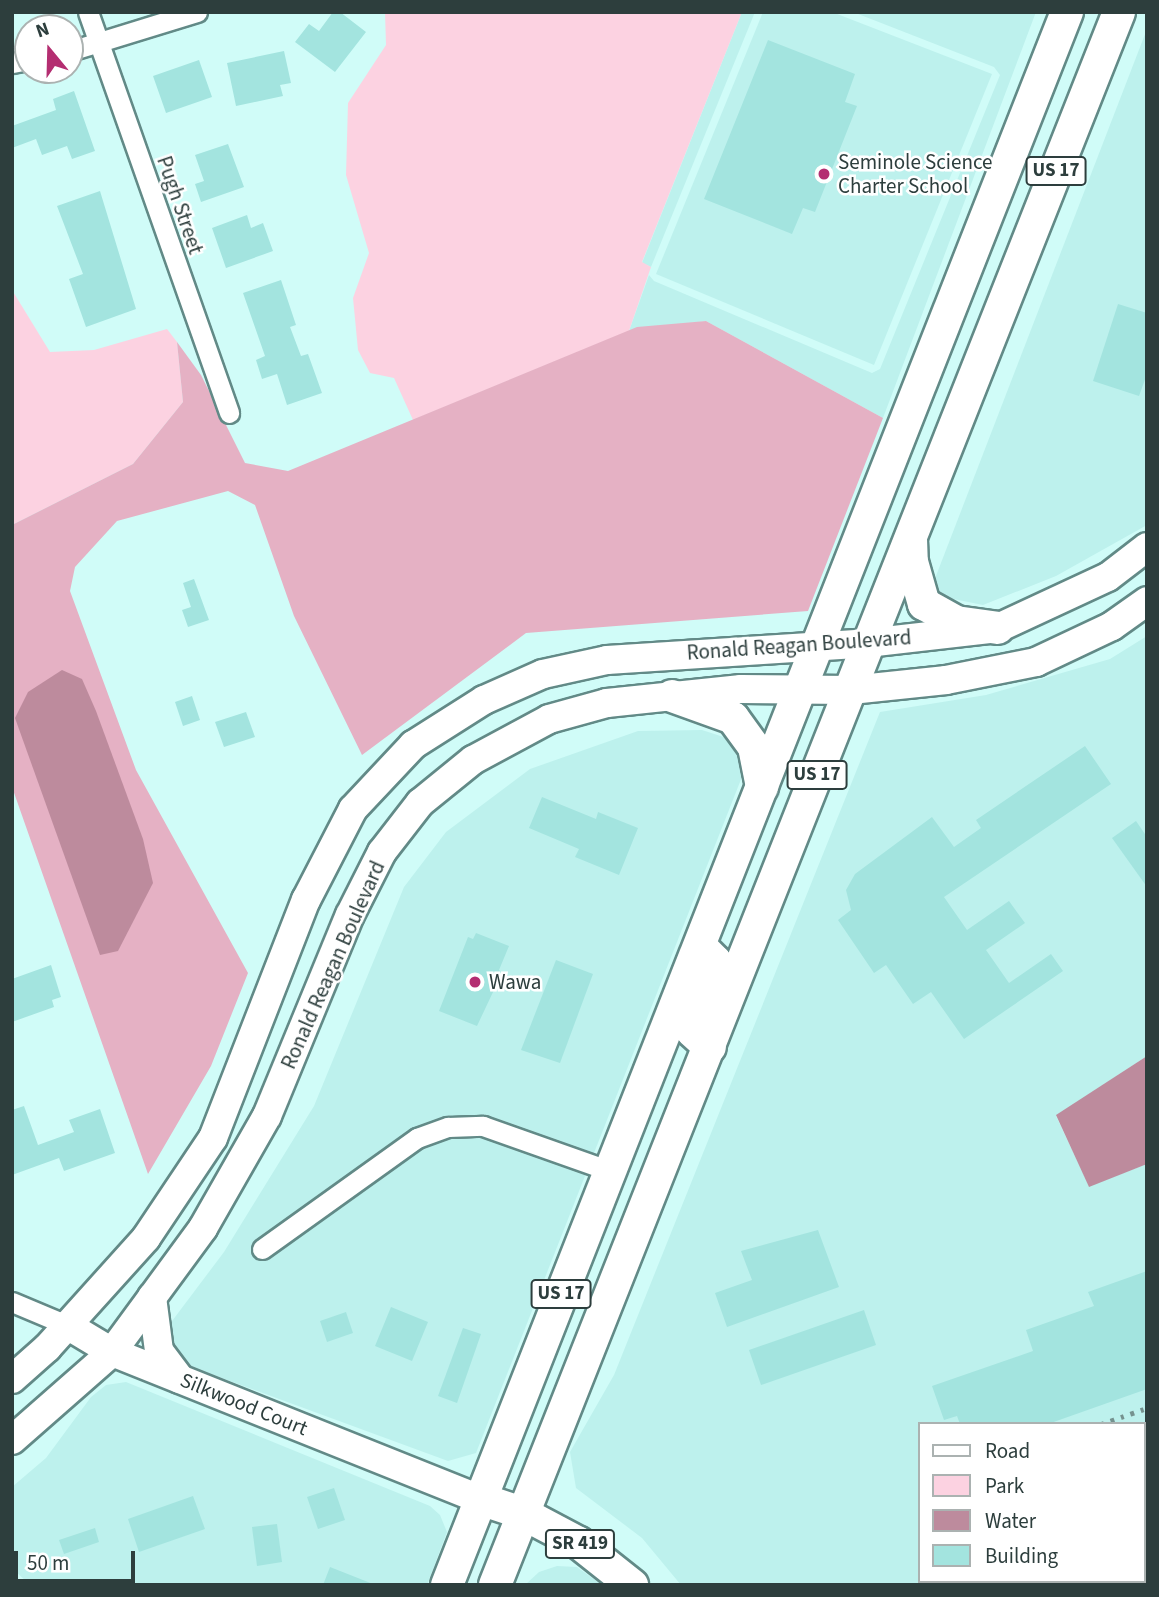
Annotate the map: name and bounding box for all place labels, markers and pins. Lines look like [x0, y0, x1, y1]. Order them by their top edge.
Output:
place label: Seminole Science Charter School [838, 149, 992, 199]
marker: Seminole Science Charter School [816, 166, 832, 182]
place label: Wawa [489, 969, 541, 995]
marker: Wawa [467, 974, 483, 990]

